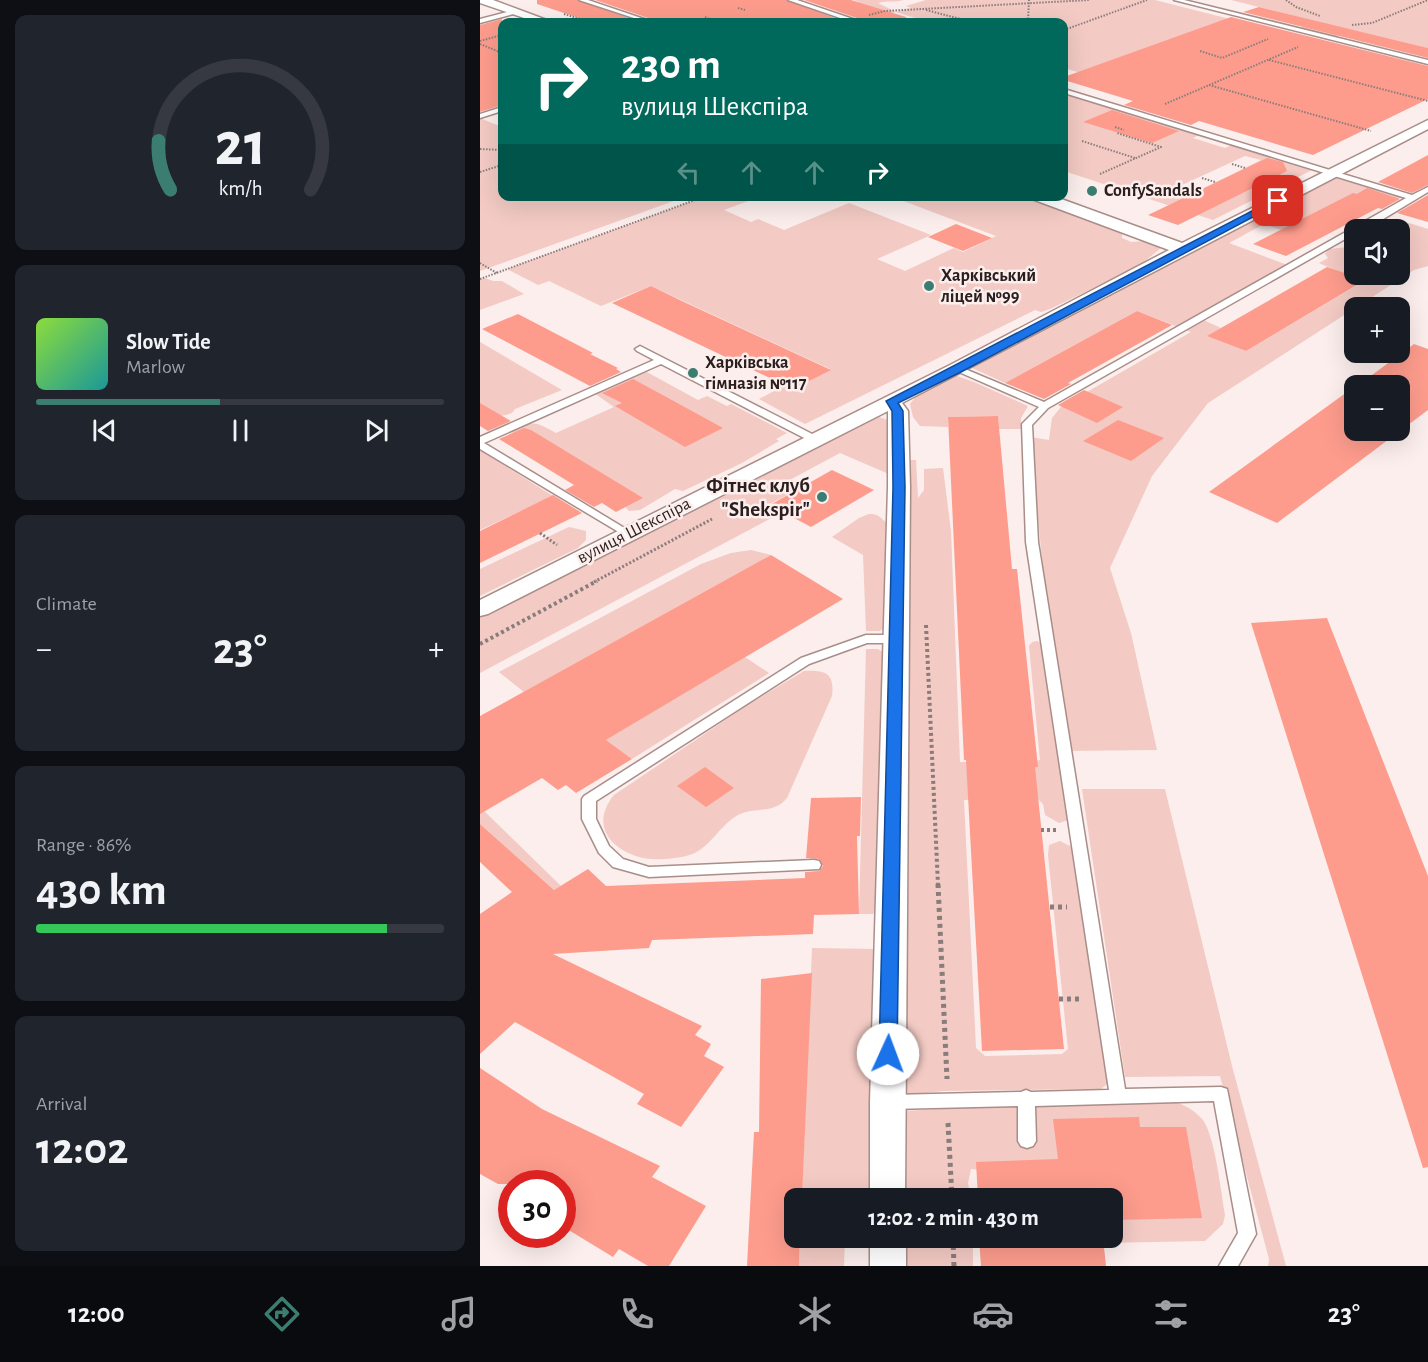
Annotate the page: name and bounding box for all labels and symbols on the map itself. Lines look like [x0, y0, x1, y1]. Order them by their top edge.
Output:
pin [1252, 175, 1303, 226]
place label: ConfySandals [1104, 182, 1202, 200]
marker: ConfySandals [1085, 184, 1099, 198]
place label: Харківський ліцей №99 [941, 267, 1036, 306]
marker: Харківський ліцей №99 [922, 279, 936, 293]
place label: Харківська гімназія №117 [705, 354, 807, 393]
marker: Харківська гімназія №117 [686, 366, 700, 380]
place label: Фітнес клуб "Shekspir" [706, 475, 810, 520]
marker: Фітнес клуб "Shekspir" [815, 490, 829, 504]
street label: вулиця Шекспіра [574, 495, 694, 567]
position arrow [856, 1022, 920, 1086]
speed limit sign: 30 [498, 1170, 576, 1248]

